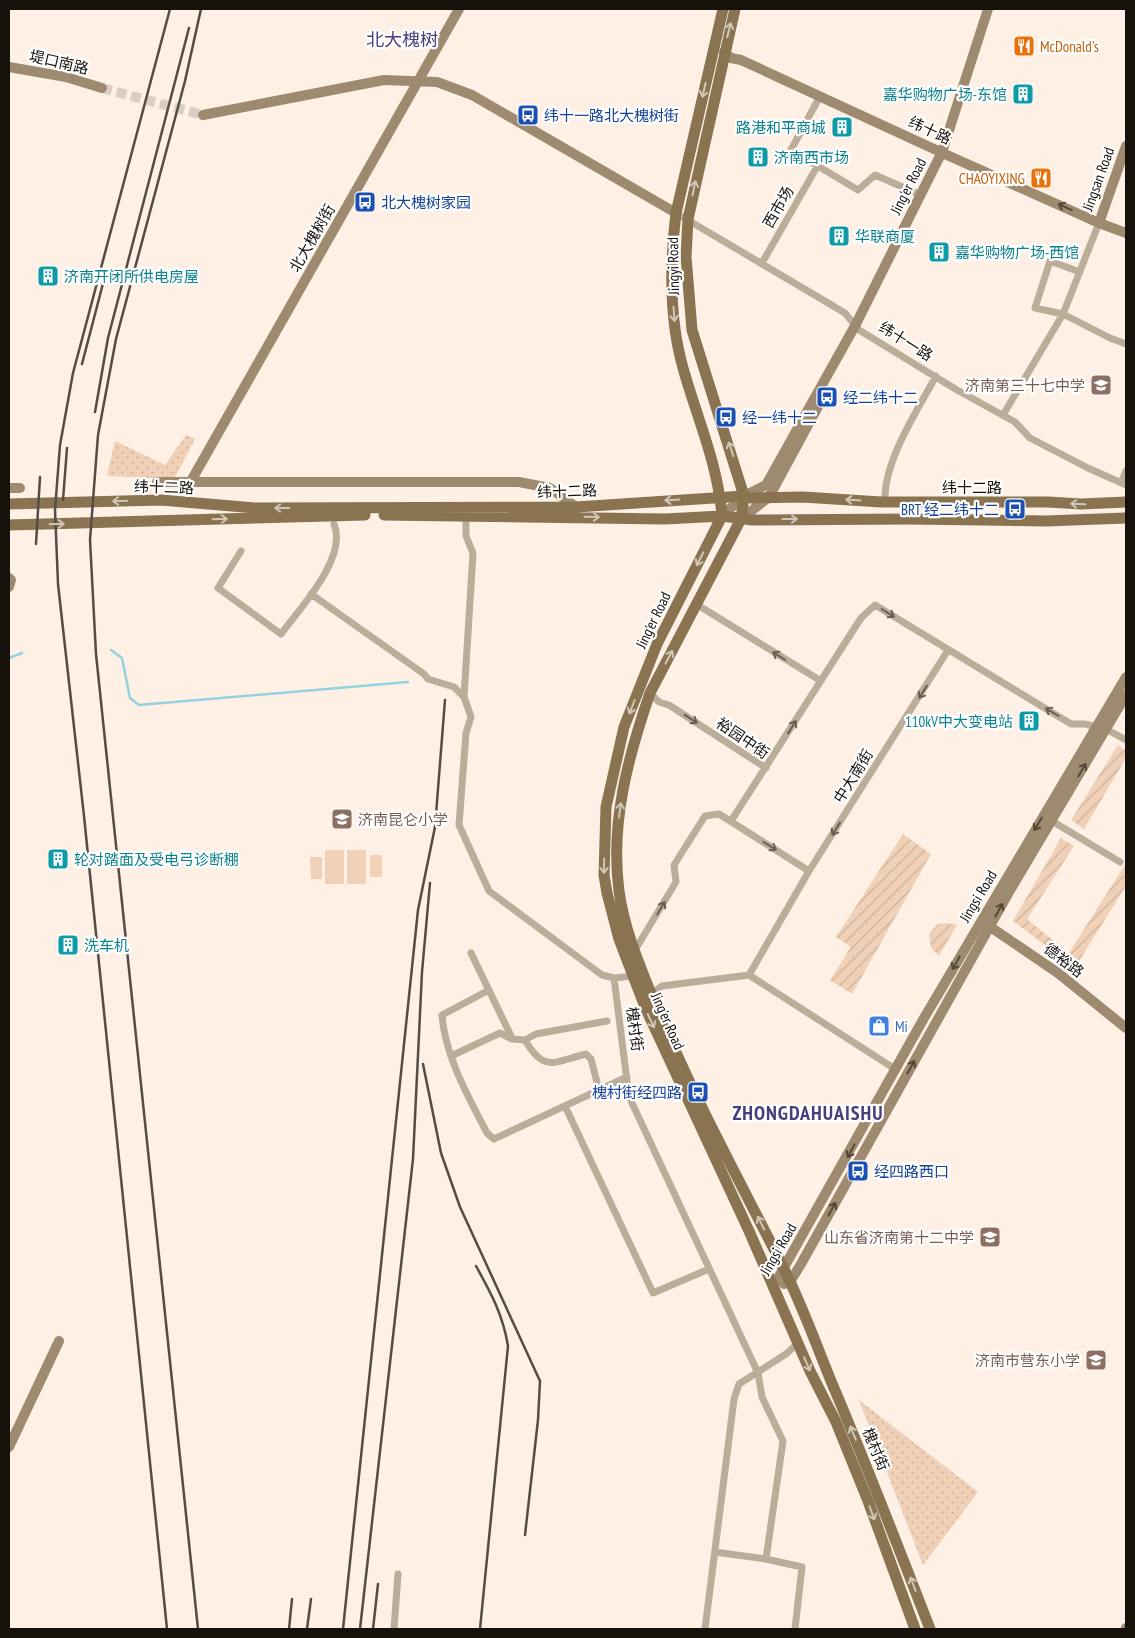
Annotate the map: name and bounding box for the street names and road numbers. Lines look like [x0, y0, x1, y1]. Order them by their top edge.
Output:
street label: 堤口南路 [28, 46, 90, 78]
street label: 纬十路 [906, 112, 954, 148]
street label: Jingsan Road [1077, 145, 1118, 214]
street label: Jing'er Road [885, 155, 930, 218]
street label: 西市场 [759, 183, 797, 231]
street label: 北大槐树街 [285, 201, 339, 275]
street label: Jingyi Road [663, 237, 683, 296]
street label: 纬十一路 [876, 317, 936, 365]
street label: 纬十二路 [134, 476, 194, 498]
street label: 纬十二路 [942, 478, 1002, 497]
street label: 纬十二路 [537, 480, 597, 502]
street label: Jing'er Road [631, 589, 675, 652]
street label: 裕园中街 [713, 713, 773, 763]
street label: 中大南街 [829, 746, 877, 806]
street label: Jingsi Road [955, 867, 1001, 926]
street label: 德裕路 [1040, 939, 1088, 981]
street label: Jing'er Road [647, 989, 689, 1052]
street label: 槐村街 [622, 1005, 648, 1053]
street label: Jingsi Road [755, 1220, 800, 1279]
street label: 槐村街 [858, 1425, 894, 1473]

